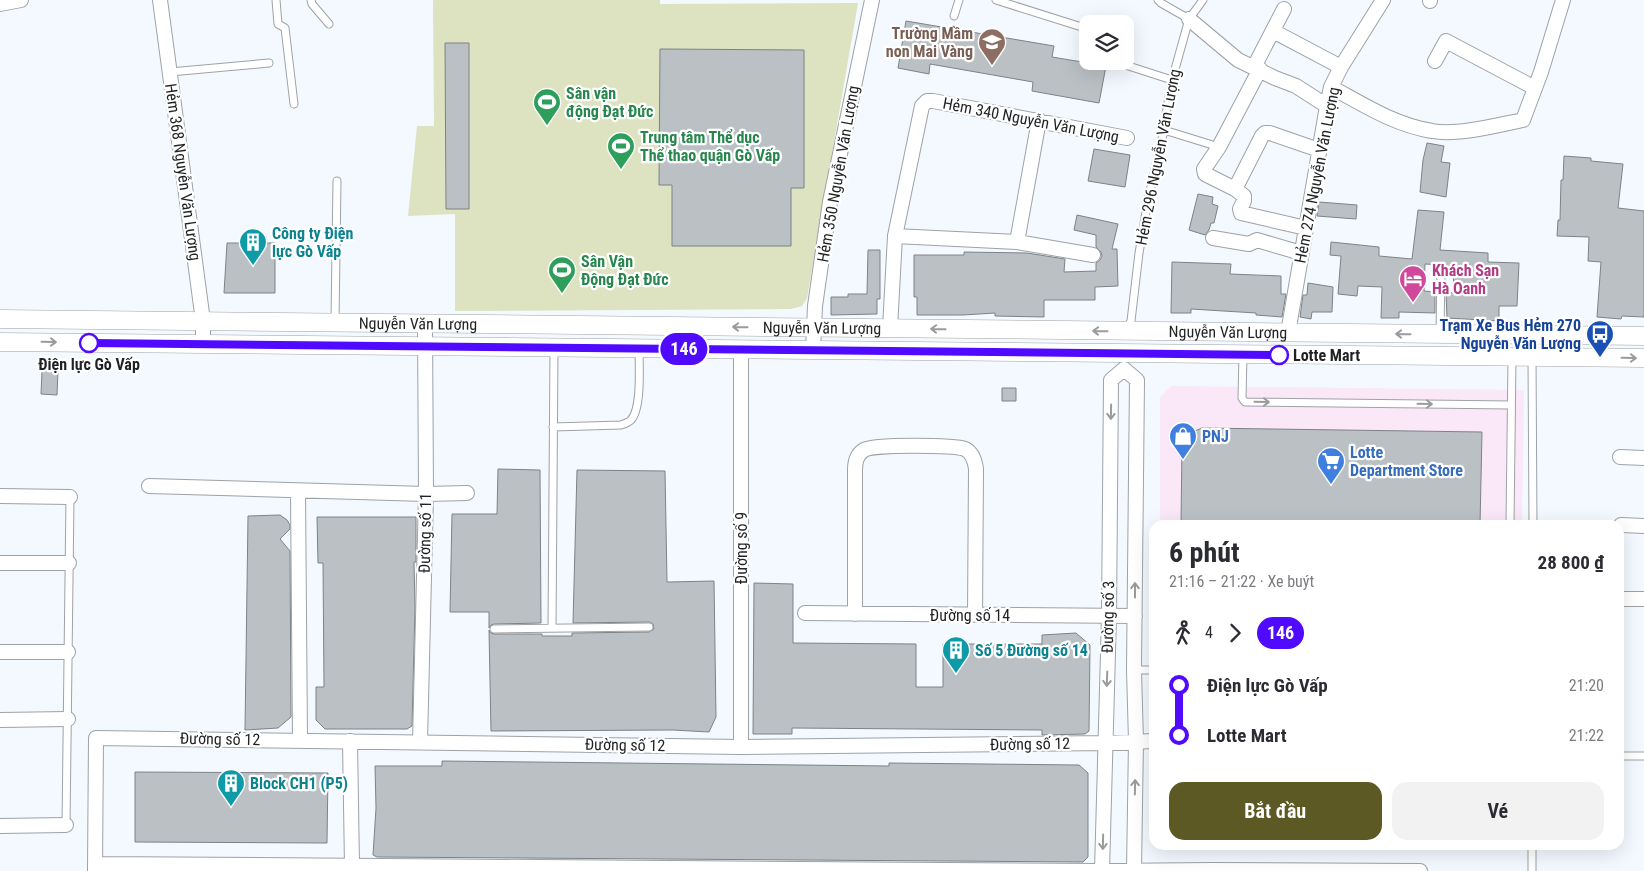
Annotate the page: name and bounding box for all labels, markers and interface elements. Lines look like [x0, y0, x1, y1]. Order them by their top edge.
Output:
map controls [1079, 15, 1134, 70]
button: layers [1079, 15, 1134, 70]
place label: Trường Mầm non Mai Vàng [886, 24, 973, 61]
school or university icon: Trường Mầm non Mai Vàng [977, 27, 1007, 66]
street label: Hẻm 296 Nguyễn Văn Lượng [1132, 67, 1184, 247]
street label: Hẻm 368 Nguyễn Văn Lượng [161, 82, 205, 262]
place label: Sân vận động Đạt Đức [566, 84, 653, 121]
street label: Hẻm 350 Nguyễn Văn Lượng [813, 84, 863, 264]
street label: Hẻm 274 Nguyễn Văn Lượng [1291, 85, 1343, 265]
sports icon: Sân vận động Đạt Đức [532, 87, 562, 126]
street label: Hẻm 340 Nguyễn Văn Lượng [941, 94, 1121, 146]
place label: Trung tâm Thể dục Thể thao quận Gò Vấp [640, 128, 780, 165]
sports icon: Trung tâm Thể dục Thể thao quận Gò Vấp [606, 131, 636, 170]
place label: Công ty Điện lực Gò Vấp [272, 224, 353, 261]
building icon: Công ty Điện lực Gò Vấp [238, 227, 268, 266]
place label: Sân Vận Động Đạt Đức [581, 252, 669, 289]
sports icon: Sân Vận Động Đạt Đức [547, 255, 577, 294]
place label: Khách Sạn Hà Oanh [1432, 261, 1499, 298]
hotel icon: Khách Sạn Hà Oanh [1398, 264, 1428, 303]
street label: Nguyễn Văn Lượng [359, 313, 477, 333]
place label: Trạm Xe Bus Hẻm 270 Nguyễn Văn Lượng [1439, 316, 1581, 353]
street label: Nguyễn Văn Lượng [763, 317, 881, 338]
bus stop icon: Trạm Xe Bus Hẻm 270 Nguyễn Văn Lượng [1585, 319, 1615, 358]
one-way arrow [733, 322, 749, 332]
street label: Nguyễn Văn Lượng [1169, 322, 1287, 342]
one-way arrow [930, 324, 946, 334]
one-way arrow [1093, 326, 1109, 336]
one-way arrow [1395, 329, 1412, 339]
marker: Điện lực Gò Vấp [79, 333, 99, 353]
line badge: 146 [655, 333, 713, 365]
one-way arrow [40, 337, 56, 347]
text: 146 [670, 338, 698, 359]
marker: Lotte Mart [1269, 345, 1289, 365]
place label: Lotte Mart [1293, 346, 1360, 365]
one-way arrow [1620, 353, 1636, 363]
place label: Điện lực Gò Vấp [38, 355, 140, 374]
one-way arrow [1254, 398, 1270, 407]
one-way arrow [1416, 399, 1433, 409]
one-way arrow [1106, 404, 1116, 420]
shop icon: PNJ [1168, 421, 1198, 460]
place label: PNJ [1202, 427, 1229, 446]
place label: Lotte Department Store [1350, 443, 1463, 480]
supermarket icon: Lotte Department Store [1316, 446, 1346, 485]
street label: Đường số 11 [415, 493, 435, 573]
street label: Đường số 9 [732, 512, 751, 584]
text: 6 phút [1169, 536, 1240, 569]
text: 28 800 ₫ [1538, 551, 1604, 574]
text: 21:16 – 21:22 · Xe buýt [1169, 572, 1314, 591]
street label: Đường số 3 [1098, 581, 1118, 653]
one-way arrow [1130, 582, 1140, 598]
street label: Đường số 14 [930, 606, 1010, 625]
icon: walk [1169, 619, 1197, 647]
icon: forward [1221, 619, 1249, 647]
text: 146 [1267, 622, 1294, 643]
text: 4 [1205, 623, 1213, 642]
building icon: Số 5 Đường số 14 [941, 635, 971, 674]
place label: Số 5 Đường số 14 [975, 641, 1088, 660]
one-way arrow [1102, 671, 1112, 687]
text: Điện lực Gò Vấp [1207, 674, 1328, 697]
text: 21:20 [1569, 676, 1604, 695]
text: Lotte Mart [1207, 724, 1287, 747]
text: 21:22 [1569, 726, 1604, 745]
street label: Đường số 12 [180, 729, 260, 749]
street label: Đường số 12 [990, 734, 1070, 754]
street label: Đường số 12 [585, 735, 665, 755]
building icon: Block CH1 (P5) [216, 768, 246, 807]
place label: Block CH1 (P5) [250, 774, 348, 793]
one-way arrow [1131, 780, 1140, 796]
button: Bắt đầu [1169, 782, 1382, 840]
button: Vé [1392, 782, 1604, 840]
one-way arrow [1098, 834, 1108, 850]

